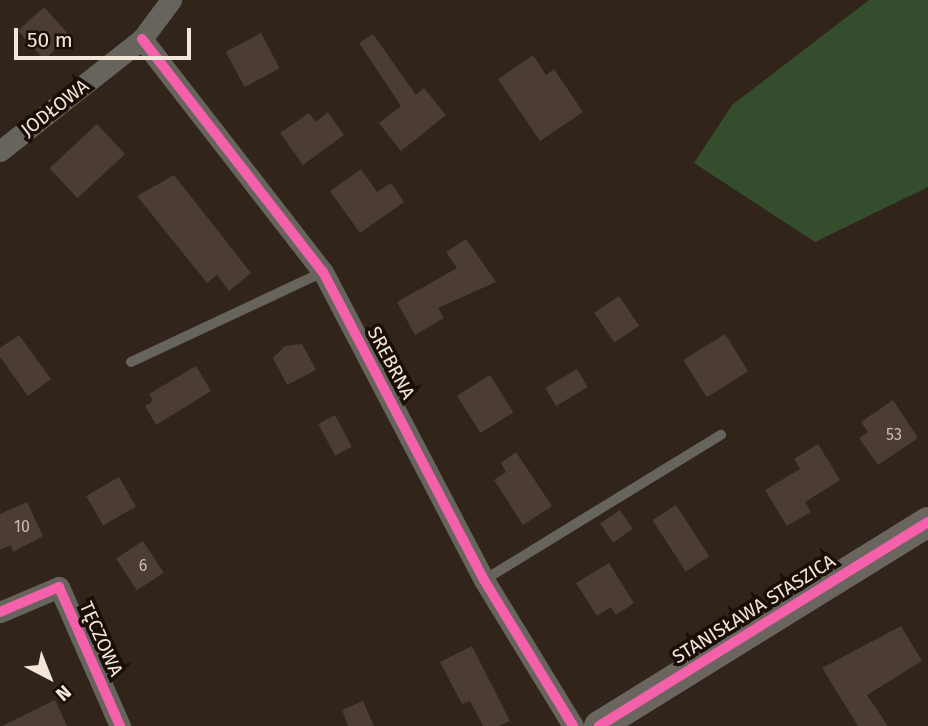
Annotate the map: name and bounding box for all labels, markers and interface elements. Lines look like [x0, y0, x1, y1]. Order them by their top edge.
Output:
scale bar [18, 14, 194, 58]
text: 50 m [27, 27, 73, 53]
street label: JODŁOWA [17, 74, 93, 142]
street label: SREBRNA [362, 323, 420, 403]
house number: 53 [886, 425, 902, 445]
house number: 10 [14, 517, 30, 537]
street label: STANISŁAWA STASZICA [668, 550, 840, 668]
house number: 6 [139, 556, 147, 576]
street label: TĘCZOWA [74, 598, 128, 680]
north arrow [14, 642, 84, 712]
text: N [51, 680, 76, 706]

